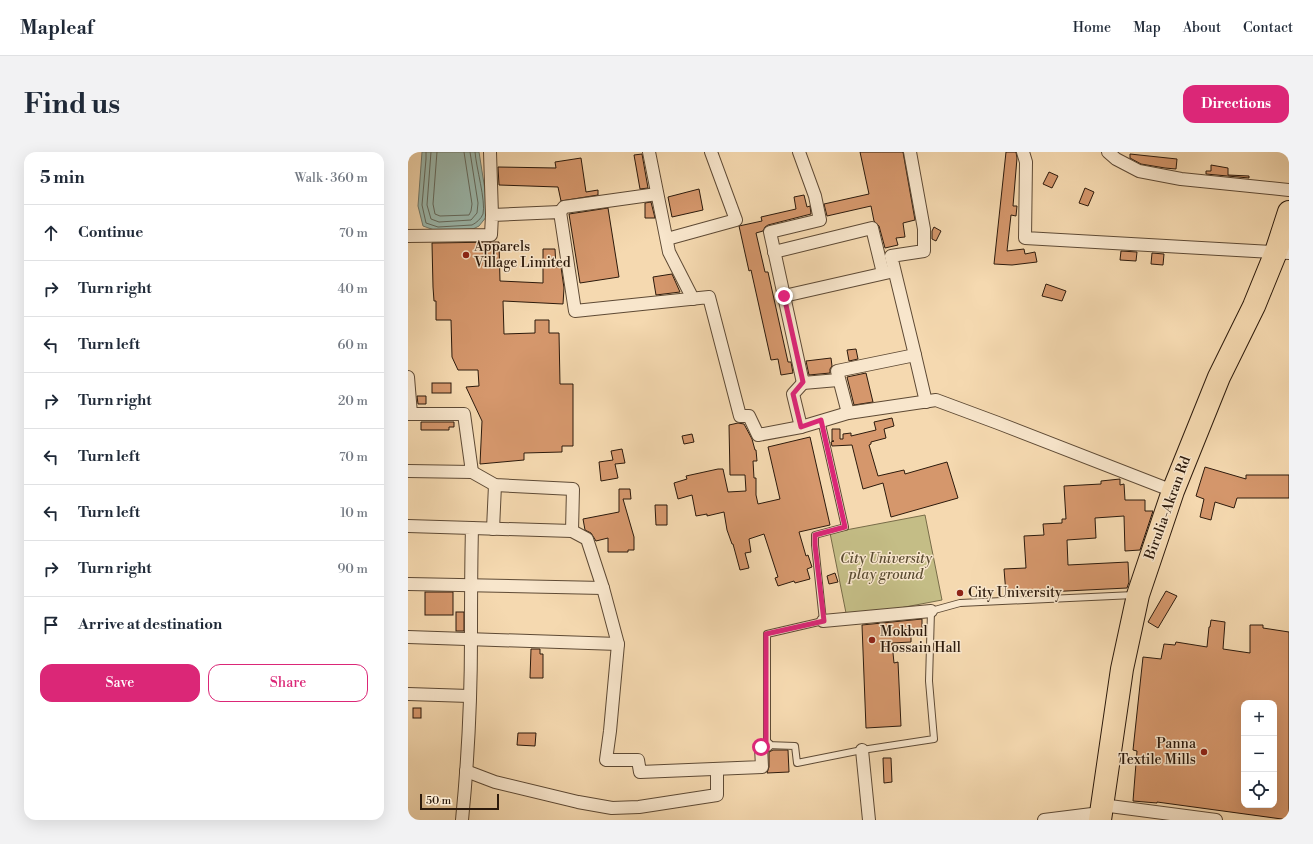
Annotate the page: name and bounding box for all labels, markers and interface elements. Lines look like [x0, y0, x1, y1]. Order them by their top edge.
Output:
text: Mapleaf [20, 16, 93, 40]
text: Home [1073, 19, 1111, 37]
text: Map [1133, 19, 1161, 37]
text: About [1183, 19, 1221, 37]
text: Contact [1243, 19, 1293, 37]
button: Directions [1183, 85, 1289, 123]
text: Find us [24, 87, 120, 122]
text: 5 min [40, 167, 85, 189]
text: Walk · 360 m [295, 170, 368, 186]
icon: ahead [40, 222, 62, 244]
text: Continue [78, 223, 143, 242]
text: 70 m [339, 225, 368, 241]
place label: Apparels Village Limited [473, 238, 571, 272]
marker: Apparels Village Limited [461, 250, 471, 260]
icon: right [40, 278, 62, 300]
text: Turn right [78, 279, 152, 298]
text: 40 m [338, 281, 368, 297]
route end [775, 287, 793, 305]
icon: left [40, 334, 62, 356]
text: Turn left [78, 335, 140, 354]
text: 60 m [337, 337, 368, 353]
icon: right [40, 390, 62, 412]
text: Turn right [78, 391, 152, 410]
text: 20 m [338, 393, 368, 409]
icon: left [40, 446, 62, 468]
text: Turn left [78, 447, 140, 466]
text: 70 m [339, 449, 368, 465]
street label: Birulia-Akran Rd [1141, 454, 1195, 563]
icon: left [40, 502, 62, 524]
text: Turn left [78, 503, 140, 522]
text: 10 m [340, 505, 368, 521]
park label: City University play ground [840, 550, 933, 584]
icon: right [40, 558, 62, 580]
text: Turn right [78, 559, 152, 578]
text: 90 m [337, 561, 368, 577]
place label: City University [968, 584, 1062, 602]
marker: City University [955, 588, 965, 598]
icon: arrive [40, 614, 62, 636]
text: Arrive at destination [78, 615, 222, 634]
place label: Mokbul Hossain Hall [880, 623, 961, 657]
marker: Mokbul Hossain Hall [867, 635, 877, 645]
button: Save [40, 664, 200, 702]
button: Share [208, 664, 368, 702]
map controls [1241, 700, 1277, 808]
button: + [1241, 700, 1277, 736]
place label: Panna Textile Mills [1118, 735, 1197, 769]
button: − [1241, 736, 1277, 772]
route start [752, 738, 770, 756]
marker: Panna Textile Mills [1199, 747, 1209, 757]
button: locate [1241, 772, 1277, 808]
scale bar [420, 792, 499, 811]
text: 50 m [426, 794, 451, 808]

